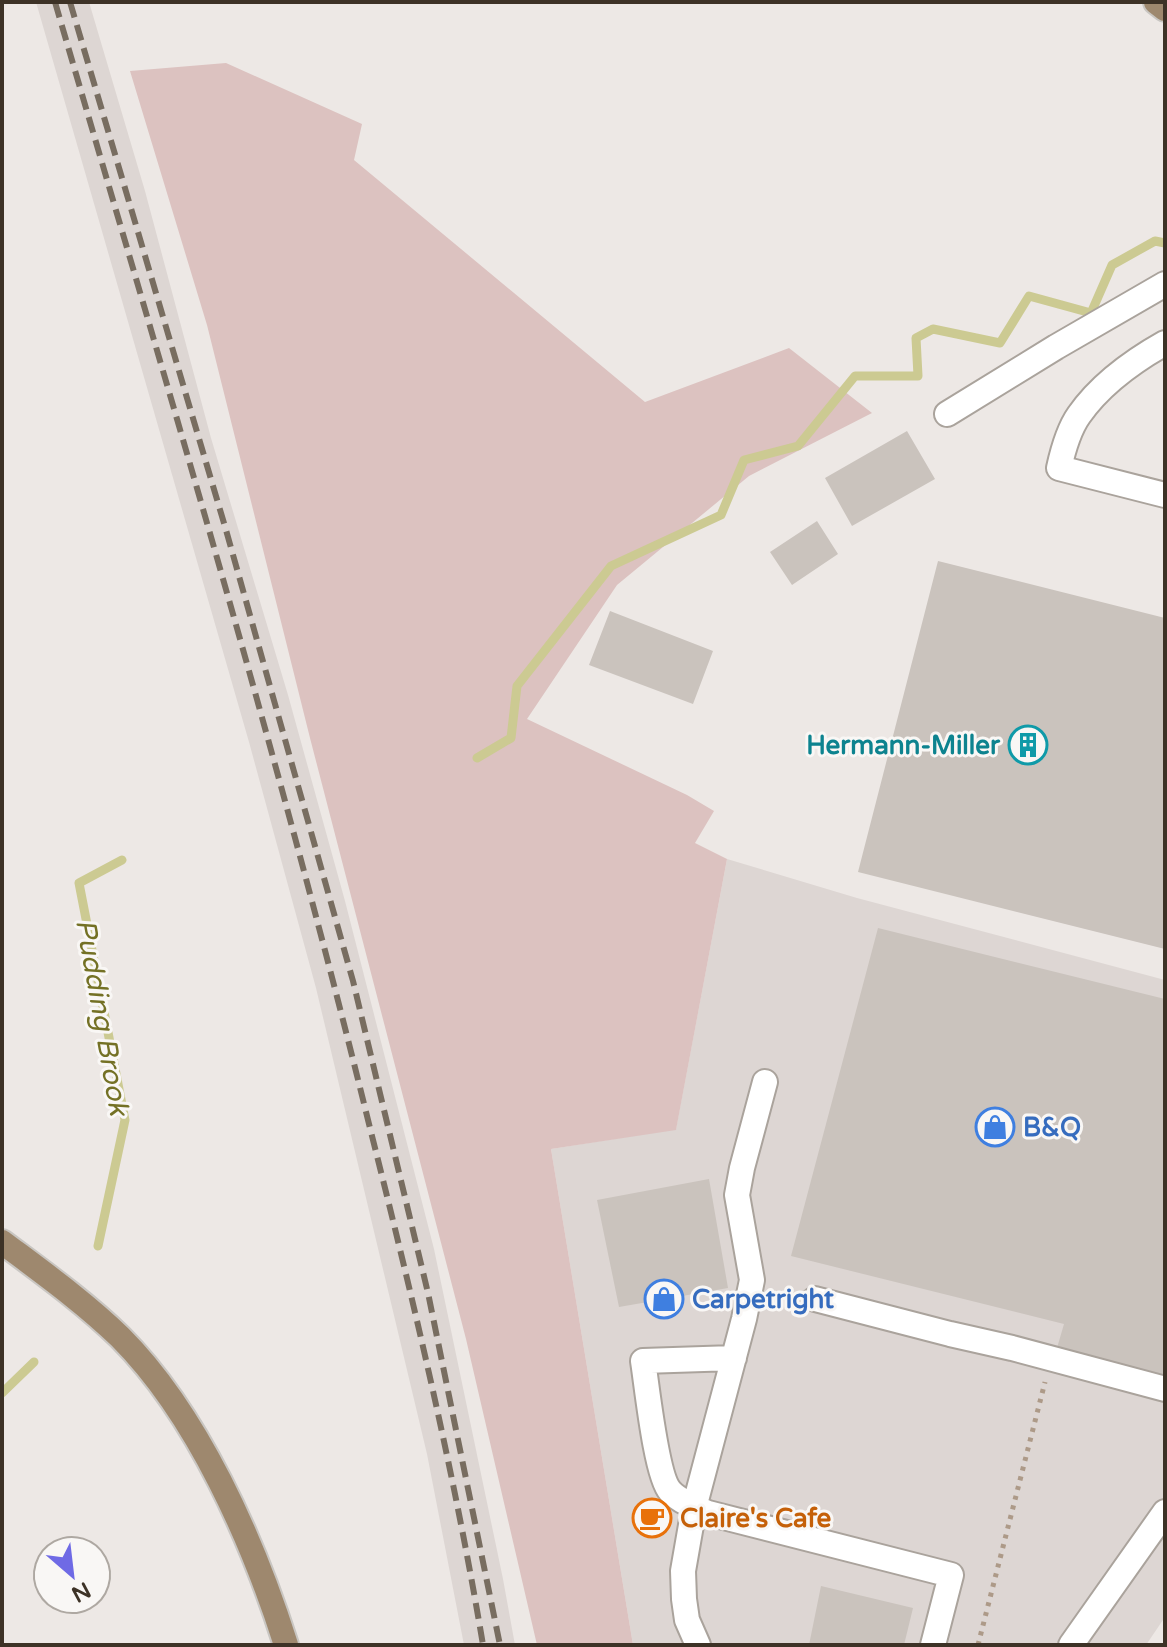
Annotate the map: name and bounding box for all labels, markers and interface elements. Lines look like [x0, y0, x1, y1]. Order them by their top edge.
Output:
building icon: Hermann-Miller [1007, 724, 1049, 766]
place label: Hermann-Miller [806, 730, 1001, 761]
water label: Pudding Brook [68, 916, 136, 1120]
shop icon: B&Q [974, 1106, 1016, 1148]
place label: B&Q [1023, 1112, 1081, 1143]
shop icon: Carpetright [643, 1278, 685, 1320]
place label: Carpetright [692, 1284, 834, 1315]
cafe icon: Claire's Cafe [631, 1497, 673, 1539]
place label: Claire's Cafe [680, 1503, 831, 1534]
north arrow [32, 1535, 112, 1615]
text: N [67, 1576, 95, 1607]

